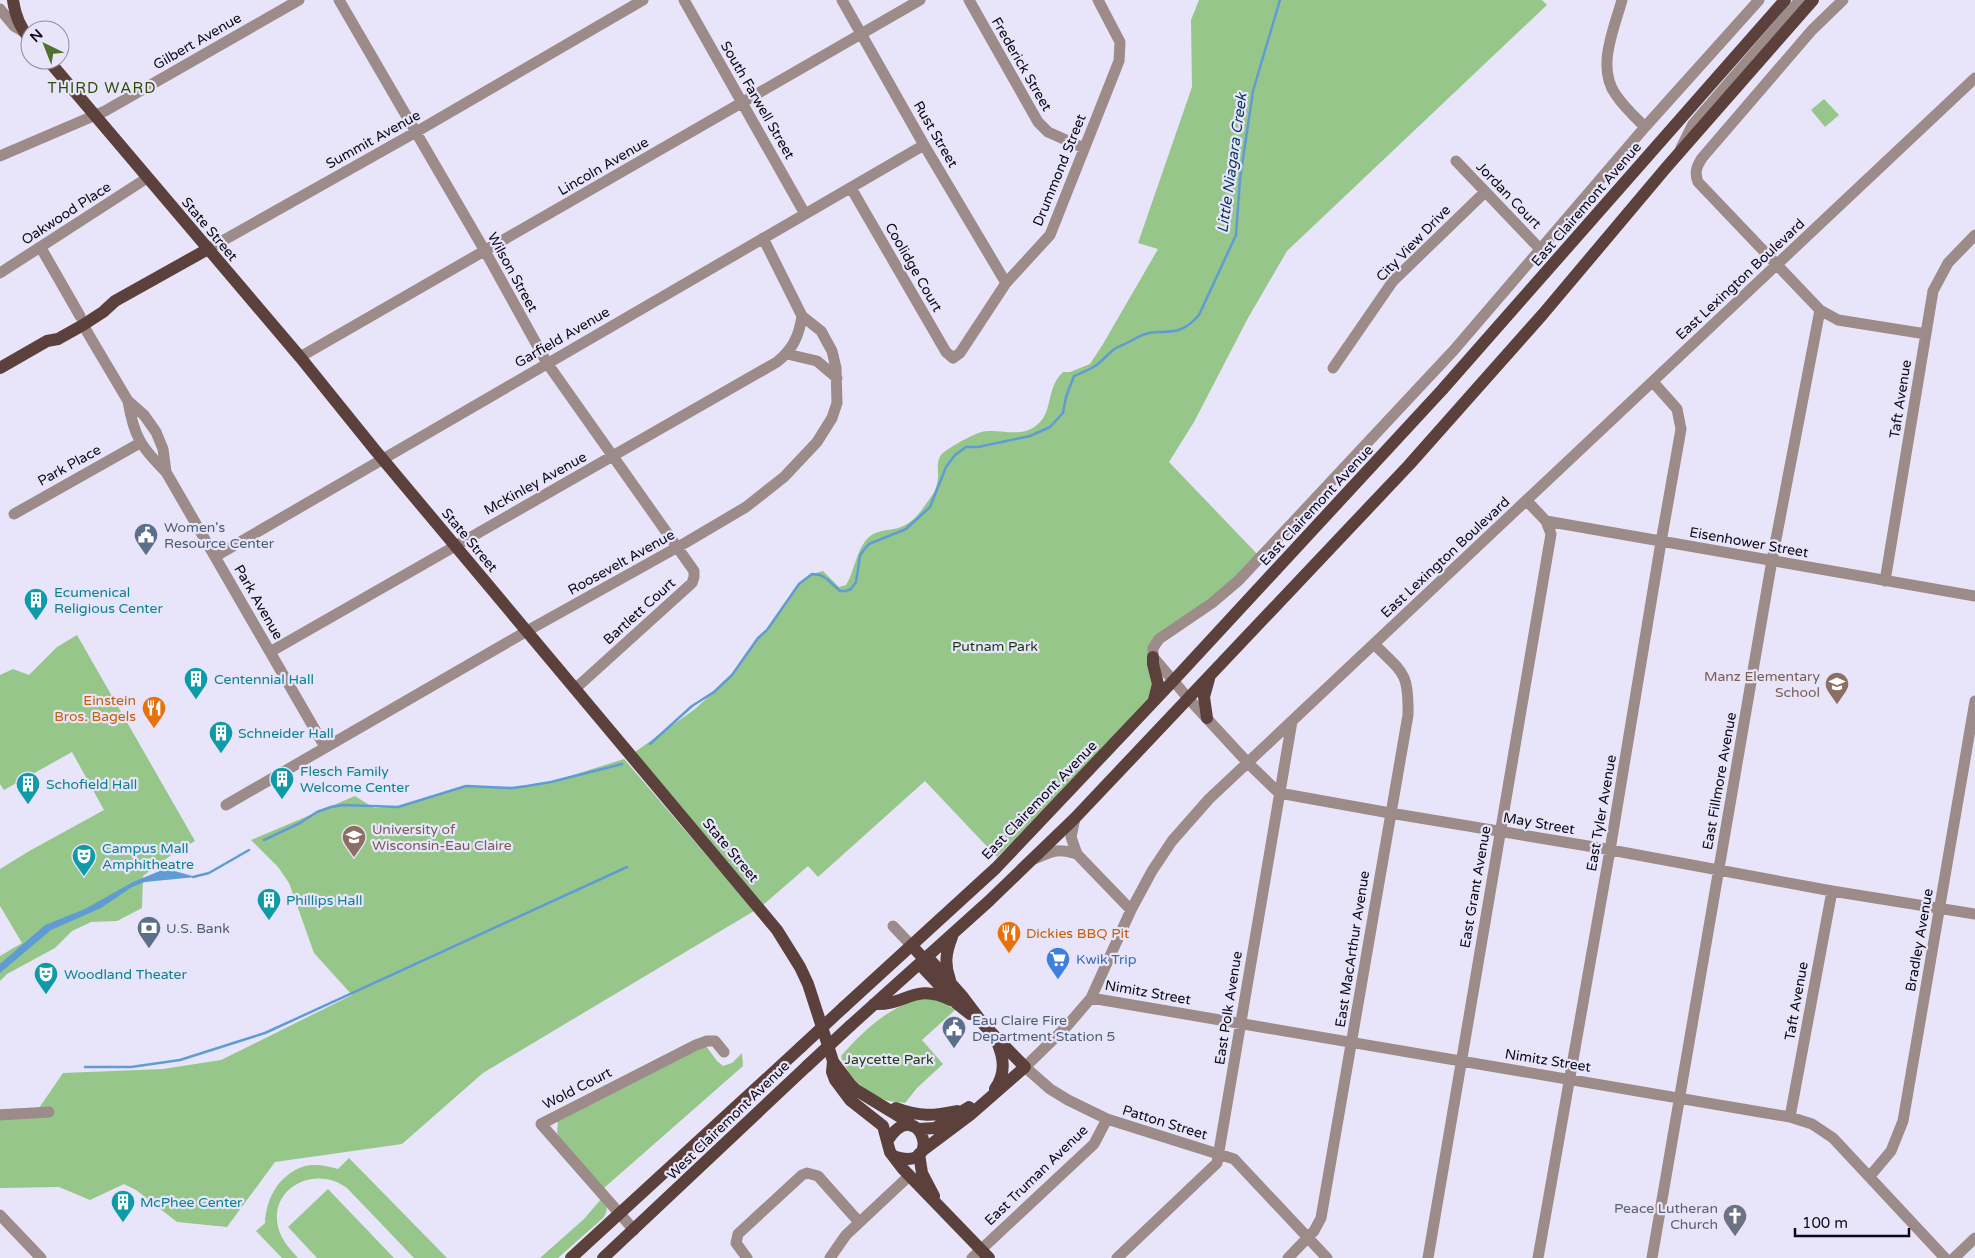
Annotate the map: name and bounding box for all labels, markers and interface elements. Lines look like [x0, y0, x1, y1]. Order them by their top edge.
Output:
street label: Gilbert Avenue [150, 9, 244, 73]
street label: Frederick Street [988, 14, 1056, 115]
north arrow [20, 20, 70, 70]
text: N [27, 26, 46, 46]
street label: South Farwell Street [717, 38, 799, 163]
district label: THIRD WARD [48, 79, 156, 97]
water label: Little Niagara Creek [1213, 90, 1251, 234]
street label: Rust Street [910, 98, 962, 171]
street label: Summit Avenue [323, 106, 423, 172]
street label: Drummond Street [1029, 111, 1090, 229]
street label: Lincoln Avenue [555, 134, 652, 199]
street label: East Clairemont Avenue [1528, 139, 1645, 270]
street label: Jordan Court [1473, 158, 1545, 233]
street label: Oakwood Place [18, 178, 114, 249]
street label: State Street [178, 194, 242, 265]
street label: City View Drive [1373, 202, 1454, 285]
street label: East Lexington Boulevard [1672, 215, 1808, 343]
street label: Coolidge Court [881, 220, 946, 315]
street label: Wilson Street [484, 229, 542, 316]
street label: Garfield Avenue [512, 303, 613, 371]
street label: Taft Avenue [1886, 358, 1915, 440]
street label: Park Place [35, 441, 104, 490]
street label: East Clairemont Avenue [1256, 441, 1377, 569]
street label: McKinley Avenue [481, 448, 590, 519]
street label: East Lexington Boulevard [1377, 493, 1513, 621]
street label: State Street [438, 505, 502, 576]
place label: Women's Resource Center [164, 519, 275, 552]
public building icon: Women's Resource Center [133, 522, 159, 556]
street label: Eisenhower Street [1688, 524, 1810, 561]
street label: Roosevelt Avenue [565, 526, 678, 599]
street label: Park Avenue [230, 562, 287, 643]
street label: Bartlett Court [600, 574, 679, 648]
place label: Ecumenical Religious Center [54, 584, 164, 617]
building icon: Ecumenical Religious Center [23, 587, 49, 621]
park label: Putnam Park [952, 638, 1038, 655]
building icon: Centennial Hall [183, 666, 209, 700]
place label: Manz Elementary School [1704, 668, 1820, 701]
place label: Centennial Hall [214, 671, 314, 688]
school or university icon: Manz Elementary School [1824, 671, 1850, 705]
place label: Einstein Bros. Bagels [54, 692, 136, 725]
restaurant icon: Einstein Bros. Bagels [141, 695, 167, 729]
street label: East Fillmore Avenue [1699, 711, 1740, 851]
building icon: Schneider Hall [208, 720, 234, 754]
place label: Schneider Hall [238, 725, 334, 742]
street label: East Clairemont Avenue [978, 737, 1101, 863]
street label: East Tyler Avenue [1583, 753, 1620, 873]
place label: Flesch Family Welcome Center [300, 763, 410, 796]
building icon: Flesch Family Welcome Center [269, 766, 295, 800]
building icon: Schofield Hall [15, 771, 41, 805]
place label: Schofield Hall [46, 776, 137, 793]
street label: May Street [1502, 809, 1577, 838]
street label: State Street [699, 815, 763, 886]
place label: University of Wisconsin-Eau Claire [372, 821, 512, 854]
school or university icon: University of Wisconsin-Eau Claire [341, 824, 367, 858]
street label: East Grant Avenue [1456, 825, 1495, 949]
place label: Campus Mall Amphitheatre [102, 840, 194, 873]
theatre icon: Campus Mall Amphitheatre [71, 843, 97, 877]
street label: East MacArthur Avenue [1332, 869, 1373, 1029]
building icon: Phillips Hall [256, 887, 282, 921]
street label: Bradley Avenue [1902, 887, 1937, 993]
place label: Phillips Hall [286, 892, 362, 909]
bank icon: U.S. Bank [136, 915, 162, 949]
place label: U.S. Bank [166, 920, 230, 937]
restaurant icon: Dickies BBQ Pit [996, 920, 1022, 954]
place label: Dickies BBQ Pit [1026, 925, 1130, 942]
supermarket icon: Kwik Trip [1045, 946, 1071, 980]
street label: East Polk Avenue [1211, 950, 1246, 1066]
place label: Kwik Trip [1076, 951, 1137, 968]
street label: Taft Avenue [1781, 960, 1812, 1042]
theatre icon: Woodland Theater [33, 961, 59, 995]
place label: Woodland Theater [64, 966, 188, 983]
street label: Nimitz Street [1104, 977, 1193, 1009]
place label: Eau Claire Fire Department Station 5 [972, 1012, 1115, 1045]
public building icon: Eau Claire Fire Department Station 5 [941, 1015, 967, 1049]
street label: Nimitz Street [1504, 1045, 1593, 1076]
park label: Jaycette Park [844, 1051, 934, 1068]
street label: West Clairemont Avenue [664, 1057, 793, 1183]
street label: Wold Court [540, 1063, 615, 1113]
street label: Patton Street [1120, 1101, 1210, 1144]
street label: East Truman Avenue [981, 1122, 1092, 1229]
building icon: McPhee Center [110, 1189, 136, 1223]
place label: McPhee Center [140, 1194, 243, 1211]
place label: Peace Lutheran Church [1614, 1200, 1718, 1233]
church icon: Peace Lutheran Church [1722, 1203, 1748, 1237]
scale bar [1795, 1206, 1909, 1238]
text: 100 m [1802, 1214, 1848, 1232]

